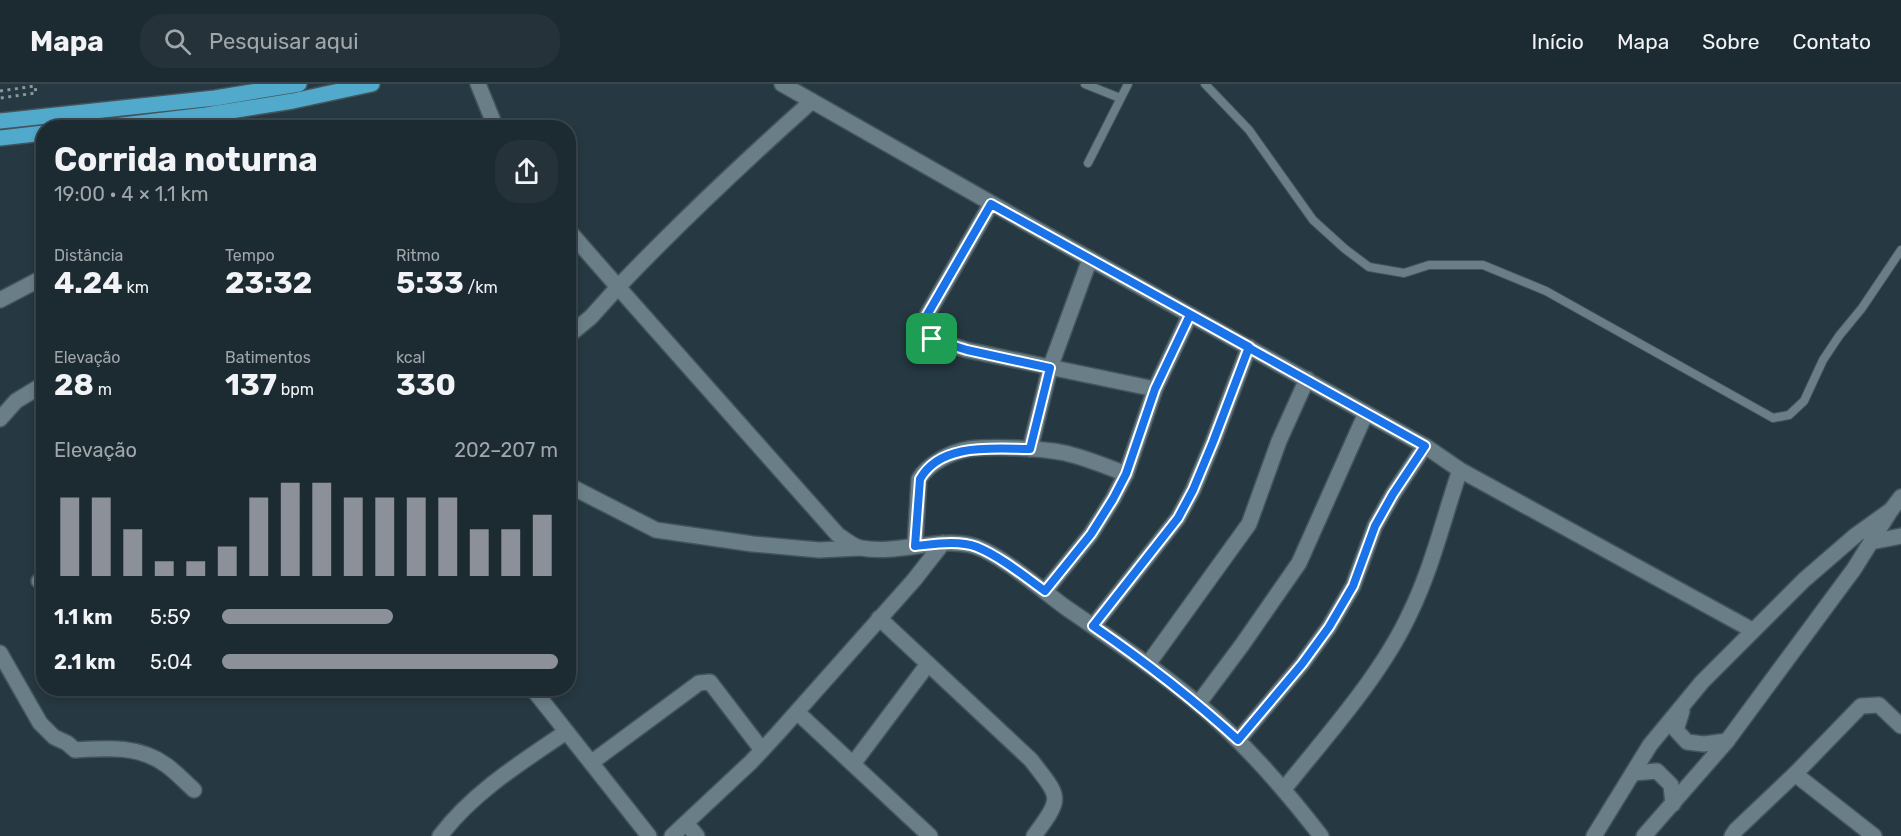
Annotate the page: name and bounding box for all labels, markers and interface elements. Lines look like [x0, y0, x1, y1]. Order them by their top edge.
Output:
search box [140, 14, 560, 68]
text: Mapa [30, 25, 104, 58]
icon: search [161, 25, 194, 58]
text: Pesquisar aqui [209, 28, 359, 55]
text: Início [1532, 29, 1584, 54]
text: Mapa [1617, 29, 1669, 54]
text: Sobre [1702, 29, 1759, 54]
text: Contato [1792, 29, 1871, 54]
text: Corrida noturna [54, 140, 318, 179]
button: share [495, 140, 558, 203]
text: 19:00 · 4 × 1.1 km [54, 182, 209, 206]
text: Distância [54, 246, 123, 265]
text: Tempo [225, 246, 275, 265]
text: Ritmo [396, 246, 440, 265]
text: 4.24 [54, 265, 123, 301]
text: 23:32 [225, 265, 312, 301]
text: 5:33 [396, 265, 464, 301]
text: km [123, 278, 149, 297]
text: /km [464, 278, 498, 297]
pin [906, 313, 957, 364]
icon: arrive [915, 322, 948, 355]
text: Elevação [54, 348, 120, 367]
text: Batimentos [225, 348, 311, 367]
text: kcal [396, 348, 425, 367]
text: 28 [54, 367, 94, 403]
text: 137 [225, 367, 277, 403]
text: 330 [396, 367, 456, 403]
text: m [94, 380, 112, 399]
text: bpm [277, 380, 314, 399]
text: Elevação [54, 438, 137, 462]
text: 202–207 m [454, 438, 558, 462]
text: 1.1 km [54, 605, 113, 629]
text: 5:59 [150, 605, 191, 629]
text: 2.1 km [54, 650, 116, 674]
text: 5:04 [150, 650, 192, 674]

